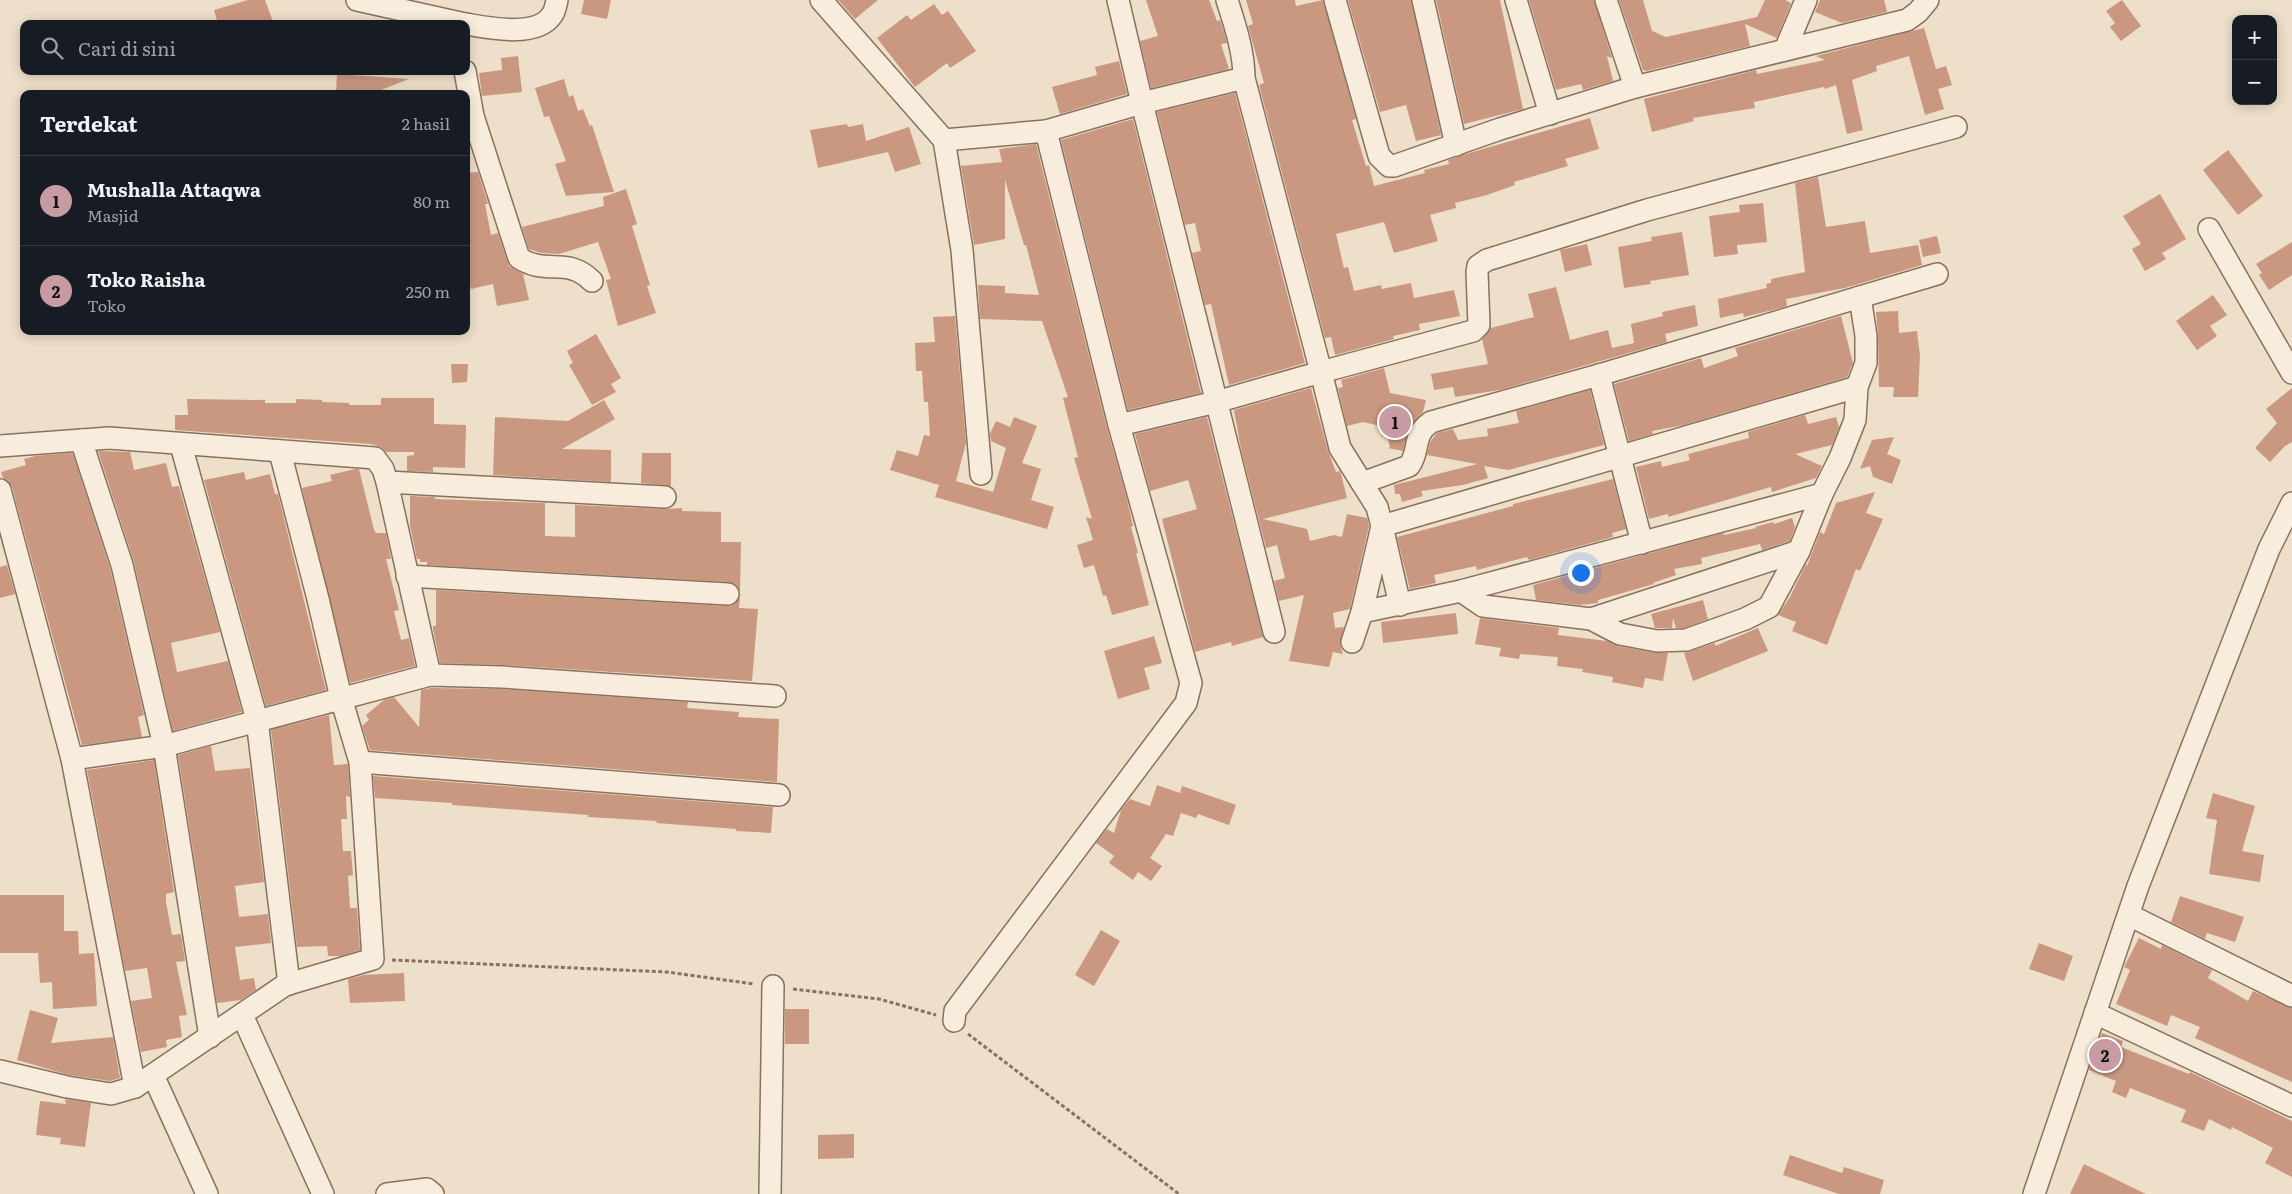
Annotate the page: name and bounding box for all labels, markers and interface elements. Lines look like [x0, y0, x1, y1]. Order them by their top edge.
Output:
map controls [2232, 15, 2277, 105]
button: + [2232, 15, 2277, 60]
search box [20, 20, 470, 75]
icon: search [38, 34, 66, 62]
text: Cari di sini [78, 34, 176, 62]
button: − [2232, 60, 2277, 105]
text: Terdekat [40, 107, 138, 138]
text: 2 hasil [402, 111, 450, 135]
text: Mushalla Attaqwa [87, 175, 261, 203]
text: 1 [53, 189, 59, 213]
text: 80 m [413, 189, 450, 213]
text: Masjid [87, 203, 139, 227]
text: Toko Raisha [87, 265, 205, 293]
text: 2 [52, 279, 60, 303]
text: 250 m [406, 279, 450, 303]
text: Toko [87, 293, 126, 317]
pin: 1 [1379, 403, 1411, 441]
your location [1568, 560, 1594, 586]
pin: 2 [2089, 1036, 2121, 1074]

